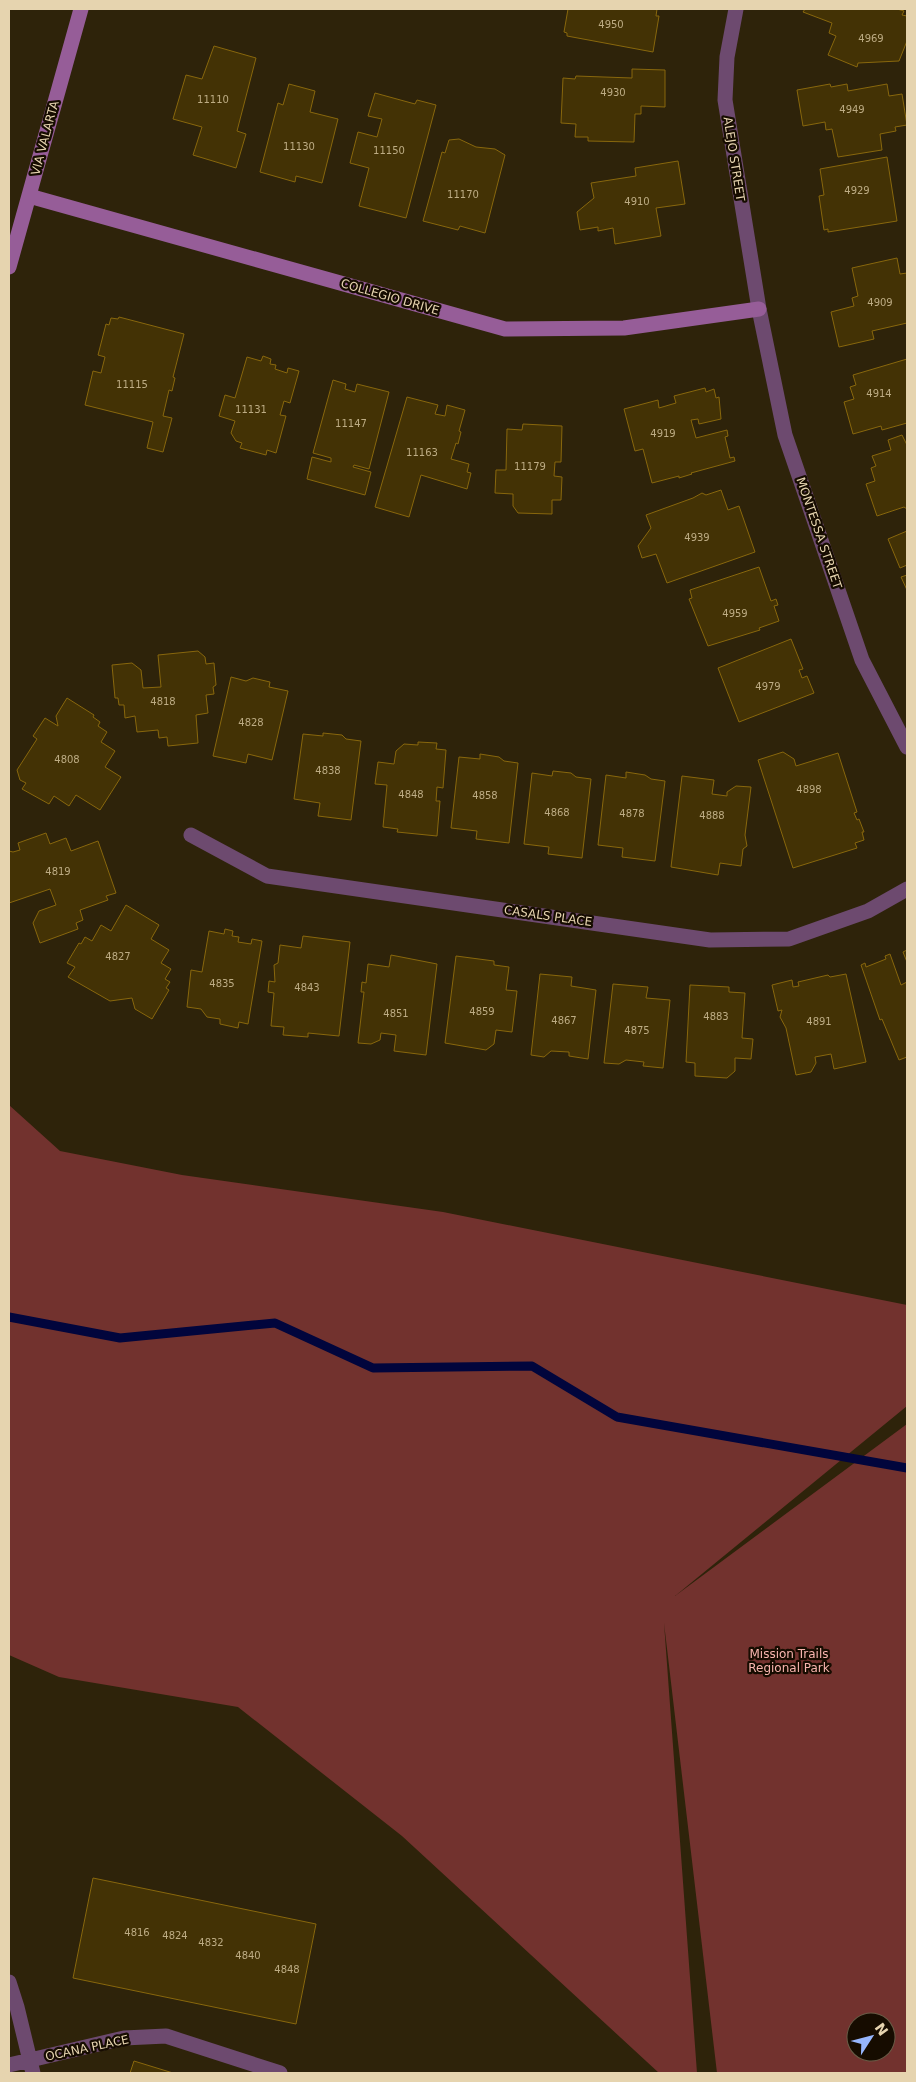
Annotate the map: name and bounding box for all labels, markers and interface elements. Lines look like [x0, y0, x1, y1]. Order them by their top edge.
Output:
house number: 4950 [598, 19, 624, 30]
house number: 4969 [858, 33, 884, 44]
house number: 4930 [600, 87, 626, 98]
house number: 11110 [197, 94, 229, 105]
street label: VIA VALARTA [28, 98, 62, 177]
house number: 4949 [839, 104, 865, 115]
street label: ALEJO STREET [720, 116, 748, 203]
house number: 11130 [283, 141, 315, 152]
house number: 11150 [373, 145, 405, 156]
house number: 4929 [844, 185, 870, 196]
house number: 11170 [447, 189, 479, 200]
house number: 4910 [624, 196, 650, 207]
street label: COLLEGIO DRIVE [339, 276, 441, 318]
house number: 4909 [867, 297, 893, 308]
house number: 11115 [116, 379, 148, 390]
house number: 4914 [866, 388, 892, 399]
house number: 11131 [235, 404, 267, 415]
house number: 11147 [335, 418, 367, 429]
house number: 4919 [650, 428, 676, 439]
house number: 11163 [406, 447, 438, 458]
house number: 11179 [514, 461, 546, 472]
street label: MONTESSA STREET [793, 475, 845, 591]
house number: 4939 [684, 532, 710, 543]
house number: 4959 [722, 608, 748, 619]
house number: 4979 [755, 681, 781, 692]
house number: 4818 [150, 696, 176, 707]
house number: 4828 [238, 717, 264, 728]
house number: 4808 [54, 754, 80, 765]
house number: 4838 [315, 765, 341, 776]
house number: 4898 [796, 784, 822, 795]
house number: 4848 [398, 789, 424, 800]
house number: 4858 [472, 790, 498, 801]
house number: 4868 [544, 807, 570, 818]
house number: 4878 [619, 808, 645, 819]
house number: 4888 [699, 810, 725, 821]
house number: 4819 [45, 866, 71, 877]
street label: CASALS PLACE [503, 903, 593, 929]
house number: 4827 [105, 951, 131, 962]
house number: 4835 [209, 978, 235, 989]
house number: 4843 [294, 982, 320, 993]
house number: 4859 [469, 1006, 495, 1017]
house number: 4851 [383, 1008, 409, 1019]
house number: 4883 [703, 1011, 729, 1022]
house number: 4867 [551, 1015, 577, 1026]
house number: 4891 [806, 1016, 832, 1027]
house number: 4875 [624, 1025, 650, 1036]
park label: Mission Trails Regional Park [748, 1647, 830, 1675]
house number: 4816 [124, 1927, 150, 1938]
house number: 4824 [162, 1930, 188, 1941]
house number: 4832 [198, 1937, 224, 1948]
house number: 4840 [235, 1950, 261, 1961]
house number: 4848 [274, 1964, 300, 1975]
north arrow [846, 2012, 896, 2062]
text: N [872, 2020, 891, 2039]
street label: OCANA PLACE [44, 2032, 130, 2064]

